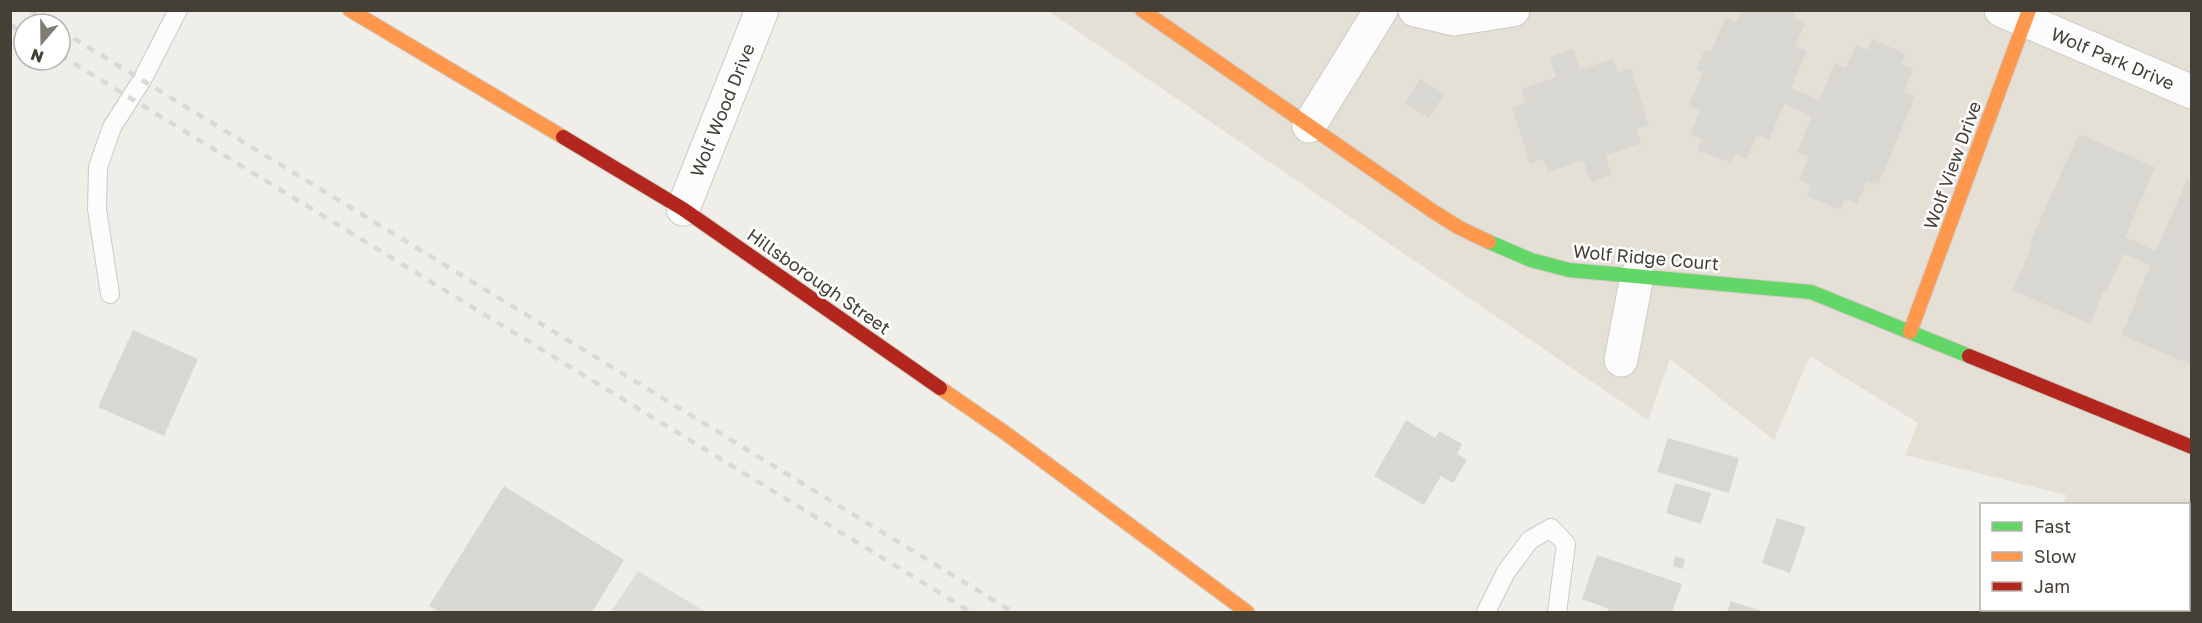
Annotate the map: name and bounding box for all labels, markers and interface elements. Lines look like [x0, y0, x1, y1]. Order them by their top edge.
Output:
north arrow [12, 12, 72, 72]
street label: Wolf Park Drive [2048, 22, 2178, 94]
street label: Wolf Wood Drive [685, 40, 759, 180]
text: N [28, 45, 46, 68]
street label: Wolf View Drive [1919, 98, 1985, 232]
street label: Hillsborough Street [743, 223, 895, 339]
street label: Wolf Ridge Court [1572, 240, 1720, 274]
legend [1980, 503, 2190, 611]
text: Fast [2034, 515, 2071, 537]
text: Slow [2034, 545, 2077, 567]
text: Jam [2034, 575, 2070, 597]

